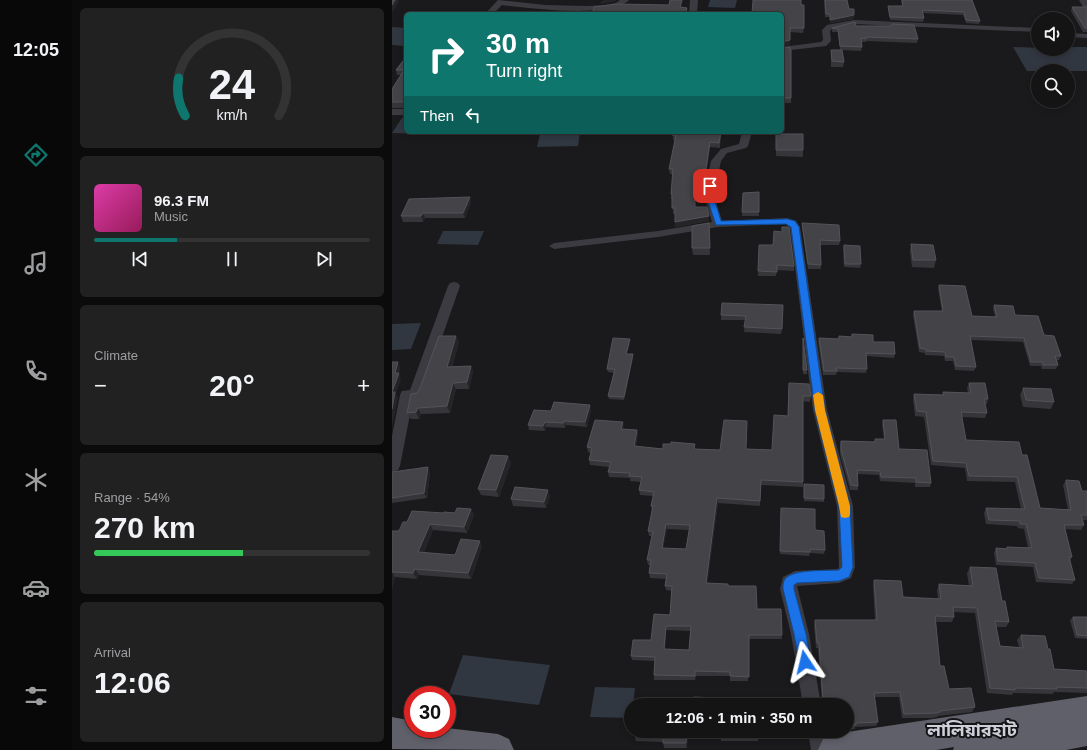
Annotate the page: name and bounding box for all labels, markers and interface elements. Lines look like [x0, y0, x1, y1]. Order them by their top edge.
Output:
map controls [1031, 12, 1075, 108]
button: sound [1031, 12, 1075, 56]
icon: right [420, 28, 472, 80]
text: 30 m [486, 28, 550, 59]
text: 12:05 [13, 40, 59, 60]
text: 24 [209, 61, 255, 108]
text: Turn right [486, 61, 562, 81]
button: search [1031, 64, 1075, 108]
icon: left [462, 104, 484, 126]
text: km/h [217, 107, 248, 123]
text: Then [420, 107, 454, 124]
icon: directions [22, 141, 50, 169]
pin [693, 169, 727, 203]
icon: arrive [699, 175, 721, 197]
text: 96.3 FM [154, 192, 209, 209]
text: Music [154, 209, 188, 224]
icon: previous [129, 248, 151, 270]
icon: pause [221, 248, 243, 270]
icon: next [313, 248, 335, 270]
icon: music [22, 249, 50, 277]
text: Climate [94, 348, 138, 363]
icon: phone [22, 357, 50, 385]
text: 20° [209, 369, 255, 402]
text: − [94, 373, 107, 398]
text: + [357, 373, 370, 398]
icon: climate [22, 466, 50, 494]
text: Range · 54% [94, 490, 170, 505]
text: 270 km [94, 511, 196, 544]
icon: car [22, 574, 50, 602]
position arrow [784, 641, 826, 683]
text: Arrival [94, 645, 131, 660]
text: 12:06 [94, 666, 171, 699]
icon: filters [22, 682, 50, 710]
speed limit sign: 30 [404, 686, 456, 738]
text: 12:06 · 1 min · 350 m [666, 709, 812, 726]
district label: লালিয়ারহাট [926, 720, 1018, 740]

